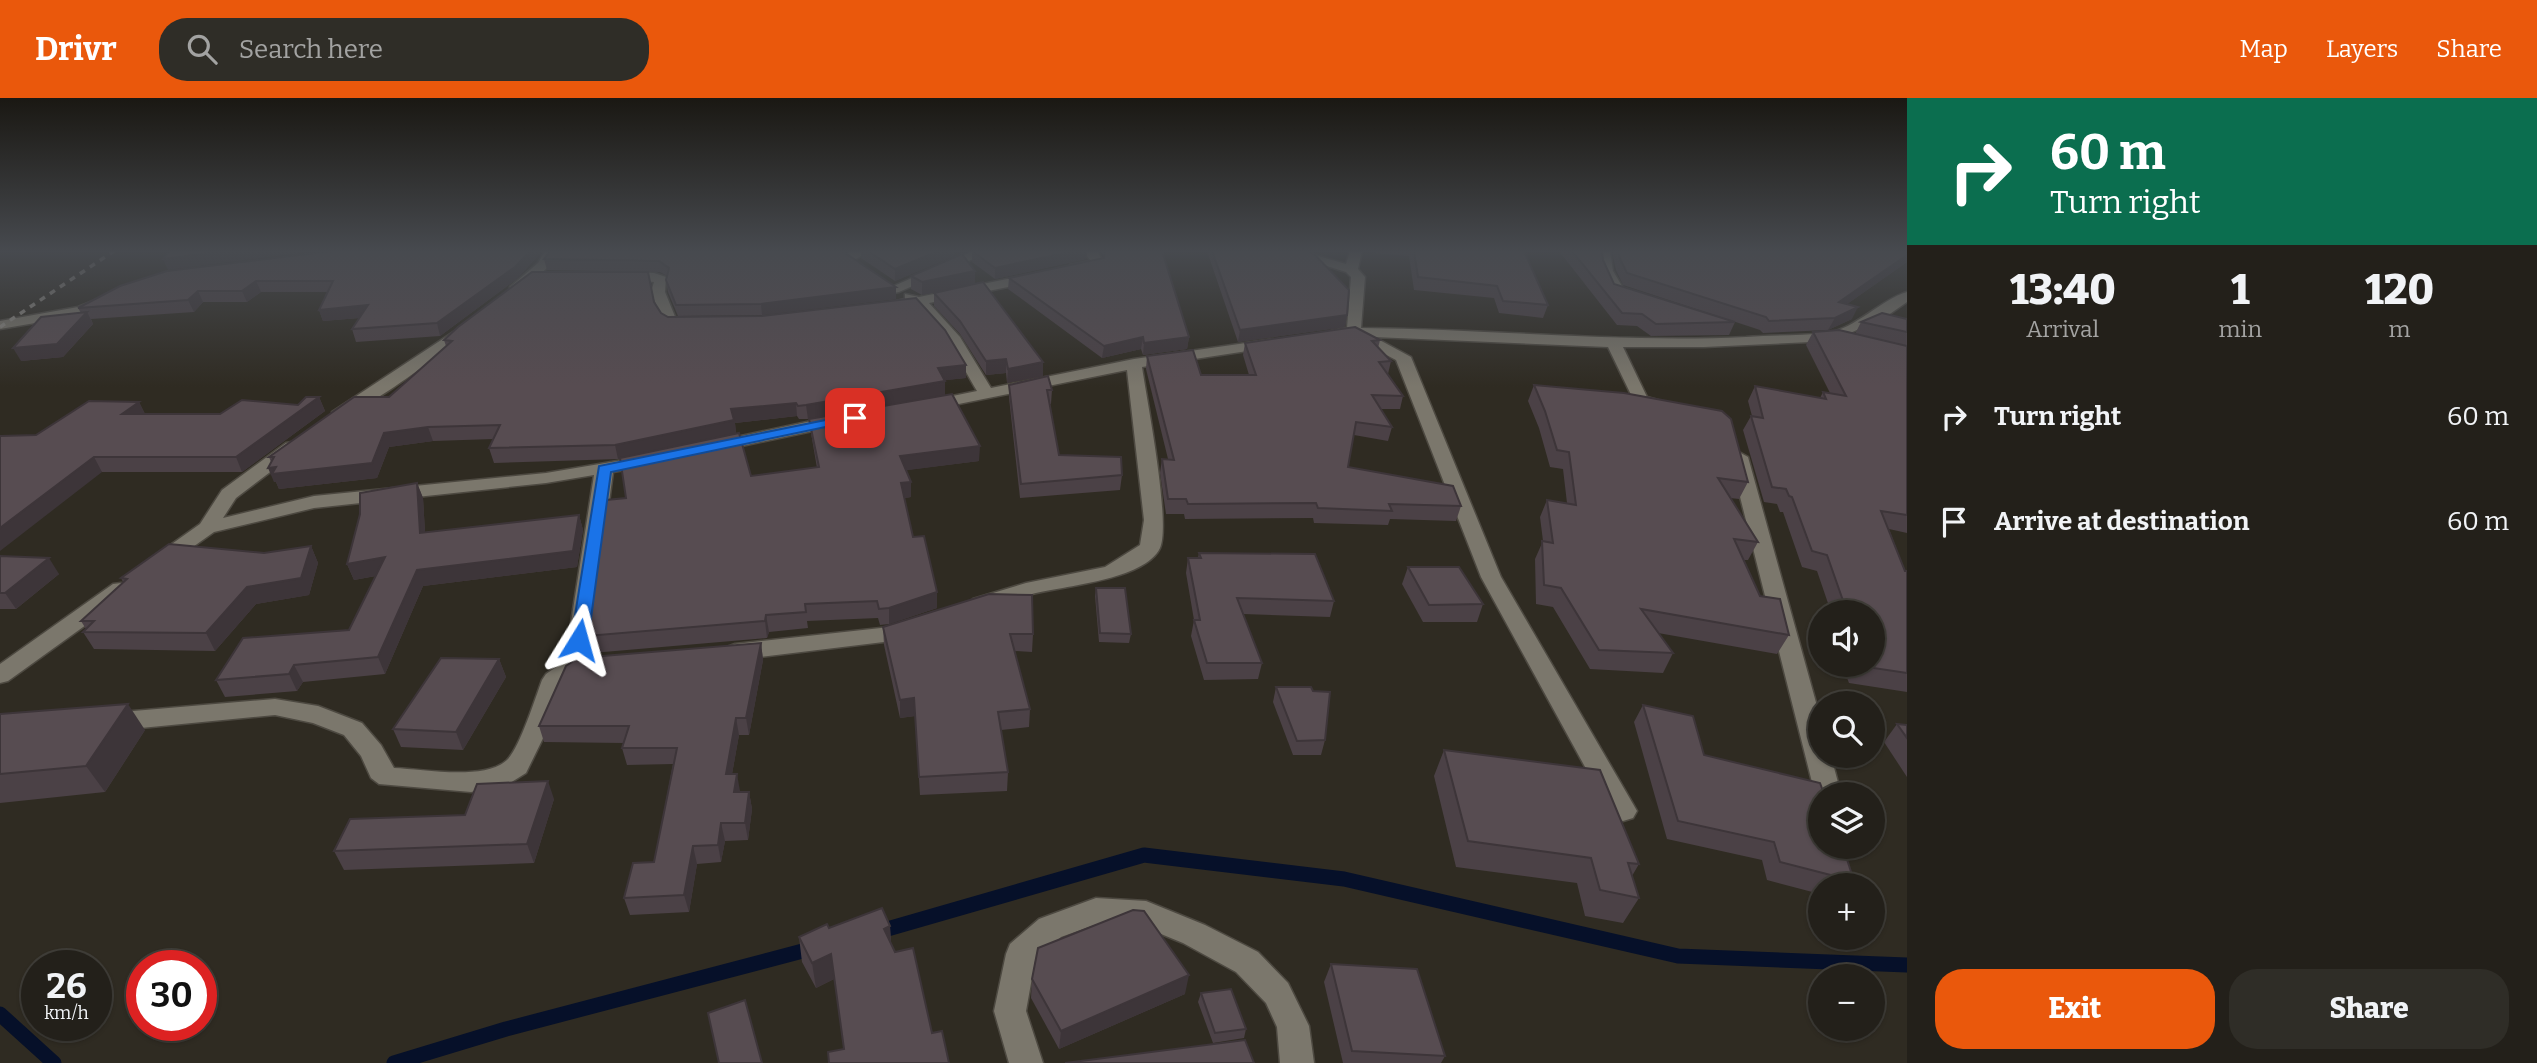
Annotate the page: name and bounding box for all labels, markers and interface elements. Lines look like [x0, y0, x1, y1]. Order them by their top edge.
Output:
search box [159, 18, 649, 81]
text: Drivr [35, 29, 117, 69]
icon: search [183, 30, 221, 68]
text: Search here [239, 34, 383, 65]
text: Map [2240, 35, 2288, 63]
text: Layers [2326, 35, 2398, 63]
text: Share [2436, 35, 2502, 63]
text: 60 m [2050, 123, 2166, 182]
icon: right [1935, 126, 2026, 217]
text: Turn right [2050, 183, 2201, 221]
text: 13:40 [2010, 265, 2116, 315]
text: 1 [2231, 265, 2250, 315]
text: 120 [2365, 265, 2434, 315]
text: Arrival [2026, 315, 2099, 343]
text: min [2219, 315, 2262, 343]
text: m [2389, 315, 2410, 343]
pin [825, 388, 885, 448]
icon: right [1935, 398, 1973, 436]
icon: arrive [836, 399, 874, 437]
text: Turn right [1994, 401, 2121, 432]
text: 60 m [2447, 401, 2509, 432]
icon: arrive [1935, 503, 1973, 541]
text: Arrive at destination [1994, 506, 2249, 537]
text: 60 m [2447, 506, 2509, 537]
map controls [1808, 600, 1885, 1041]
button: sound [1808, 600, 1885, 677]
position arrow [542, 603, 616, 677]
button: search [1808, 691, 1885, 768]
button: layers [1808, 782, 1885, 859]
button: + [1808, 873, 1885, 950]
speed limit sign: 30 [126, 950, 217, 1041]
button: − [1808, 964, 1885, 1041]
text: 26 [46, 965, 87, 1007]
button: Exit [1935, 969, 2215, 1049]
button: Share [2229, 969, 2509, 1049]
text: km/h [44, 1002, 89, 1024]

